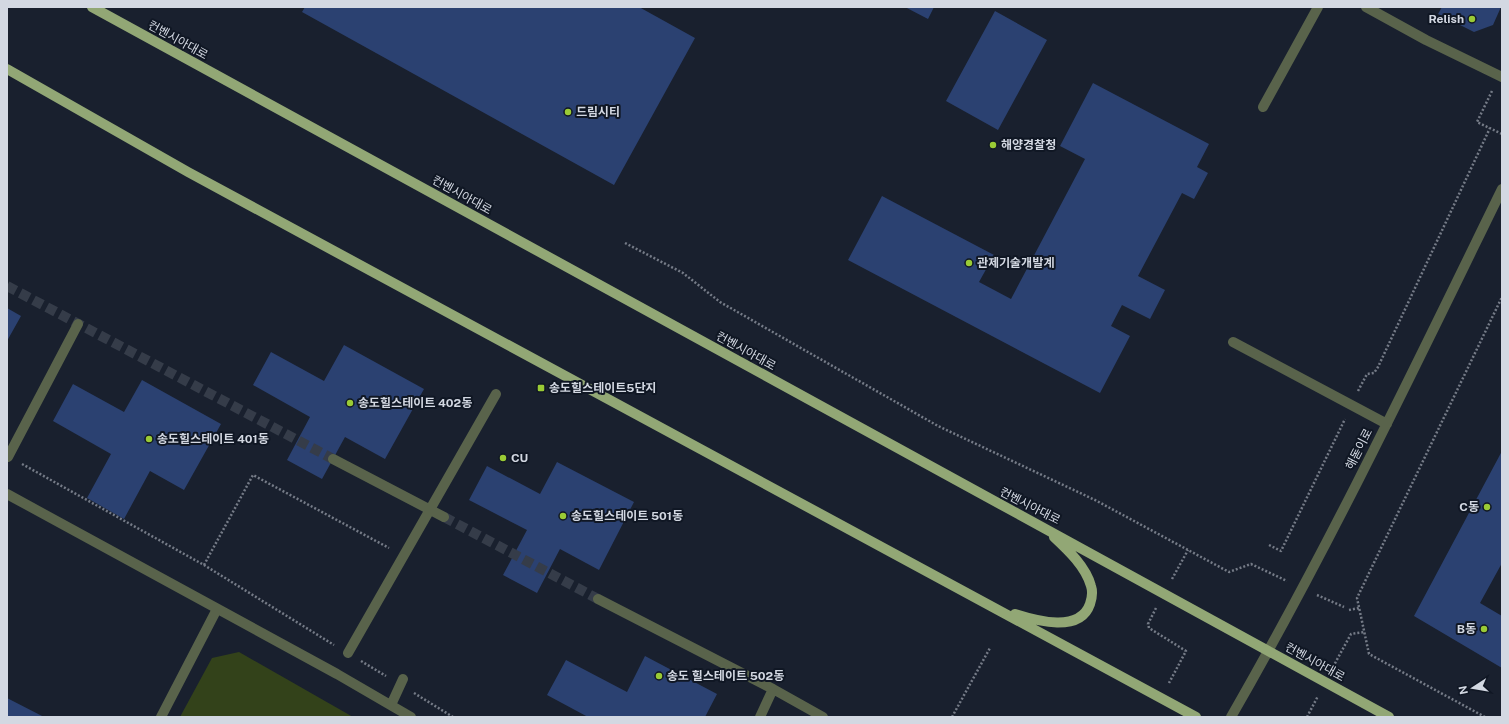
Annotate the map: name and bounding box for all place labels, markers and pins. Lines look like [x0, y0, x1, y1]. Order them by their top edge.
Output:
place label: Relish [1428, 12, 1464, 26]
marker: Relish [1467, 14, 1477, 24]
place label: 드림시티 [576, 105, 620, 119]
marker: 드림시티 [563, 107, 573, 117]
place label: 해양경찰청 [1001, 138, 1056, 152]
marker: 해양경찰청 [988, 140, 998, 150]
place label: 관제기술개발계 [977, 256, 1054, 270]
marker: 관제기술개발계 [964, 258, 974, 268]
place label: 송도힐스테이트5단지 [549, 381, 656, 395]
marker: 송도힐스테이트5단지 [536, 383, 546, 393]
place label: 송도힐스테이트 402동 [358, 396, 472, 410]
marker: 송도힐스테이트 402동 [345, 398, 355, 408]
place label: 송도힐스테이트 401동 [157, 432, 269, 446]
marker: 송도힐스테이트 401동 [144, 434, 154, 444]
place label: CU [511, 451, 528, 465]
marker: CU [498, 453, 508, 463]
place label: C동 [1459, 500, 1479, 514]
marker: C동 [1482, 502, 1492, 512]
place label: 송도힐스테이트 501동 [571, 509, 683, 523]
marker: 송도힐스테이트 501동 [558, 511, 568, 521]
place label: B동 [1457, 622, 1476, 636]
marker: B동 [1479, 624, 1489, 634]
place label: 송도 힐스테이트 502동 [667, 669, 784, 683]
marker: 송도 힐스테이트 502동 [654, 671, 664, 681]

